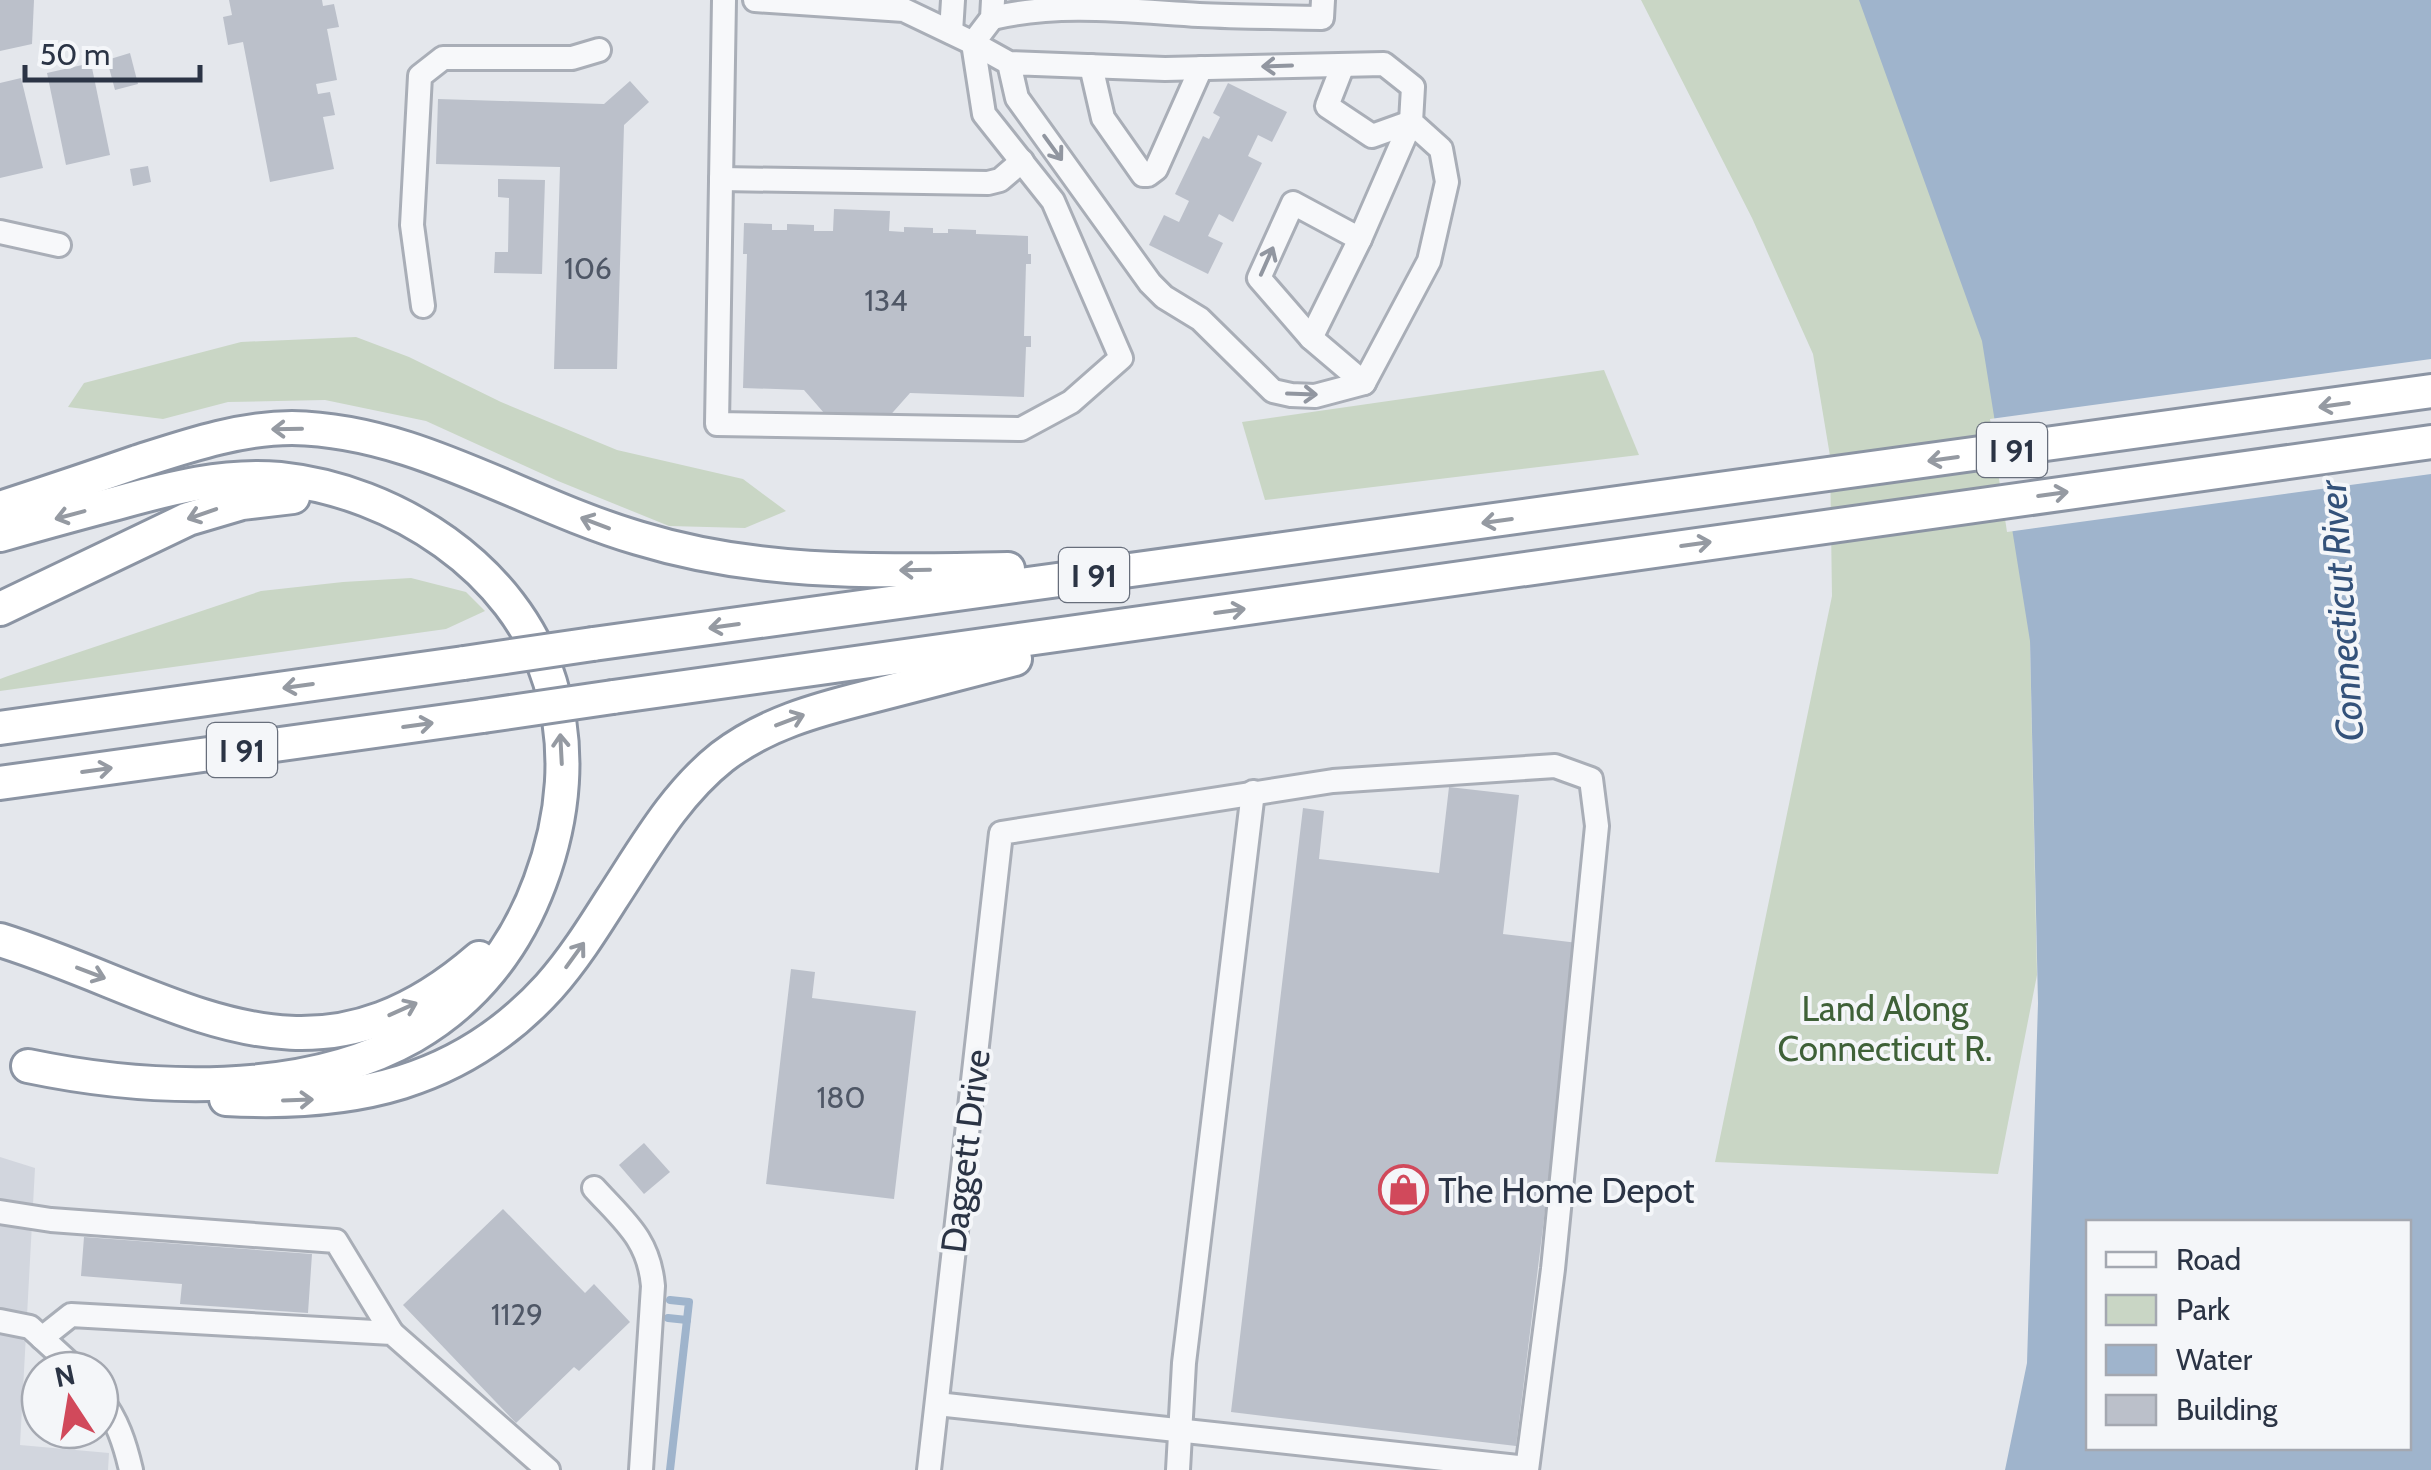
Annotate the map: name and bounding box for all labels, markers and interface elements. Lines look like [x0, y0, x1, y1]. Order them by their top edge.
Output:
scale bar [25, 20, 200, 82]
text: 50 m [40, 36, 110, 73]
one-way arrow [1262, 57, 1294, 76]
one-way arrow [1042, 134, 1063, 161]
one-way arrow [1259, 246, 1277, 277]
house number: 106 [564, 250, 612, 287]
house number: 134 [864, 282, 908, 319]
one-way arrow [1285, 385, 1317, 404]
one-way arrow [2319, 396, 2351, 414]
one-way arrow [272, 420, 304, 438]
road number: I 91 [1977, 423, 2047, 477]
one-way arrow [1928, 451, 1960, 469]
water label: Connecticut River [2308, 478, 2374, 743]
one-way arrow [2036, 485, 2068, 503]
one-way arrow [188, 506, 219, 524]
one-way arrow [55, 507, 86, 526]
one-way arrow [1482, 512, 1514, 530]
one-way arrow [581, 513, 611, 531]
one-way arrow [1679, 534, 1712, 553]
road number: I 91 [1059, 548, 1129, 602]
one-way arrow [899, 561, 931, 580]
one-way arrow [1213, 601, 1245, 619]
one-way arrow [709, 617, 741, 635]
one-way arrow [282, 677, 315, 695]
one-way arrow [773, 710, 804, 728]
one-way arrow [402, 715, 434, 734]
road number: I 91 [207, 723, 277, 777]
one-way arrow [552, 734, 571, 766]
one-way arrow [80, 760, 112, 778]
one-way arrow [564, 941, 585, 969]
one-way arrow [76, 966, 106, 984]
park label: Land Along Connecticut R. [1778, 987, 1992, 1070]
one-way arrow [387, 999, 417, 1018]
street label: Daggett Drive [931, 1047, 999, 1255]
house number: 180 [817, 1079, 865, 1116]
one-way arrow [281, 1091, 313, 1110]
shop icon: The Home Depot [1377, 1164, 1429, 1216]
place label: The Home Depot [1438, 1169, 1695, 1212]
legend [2086, 1220, 2411, 1450]
text: Road [2176, 1241, 2241, 1278]
text: Park [2176, 1291, 2231, 1328]
house number: 1129 [491, 1296, 543, 1333]
text: Water [2176, 1341, 2253, 1378]
north arrow [20, 1350, 120, 1450]
text: N [52, 1357, 78, 1394]
text: Building [2176, 1391, 2279, 1428]

